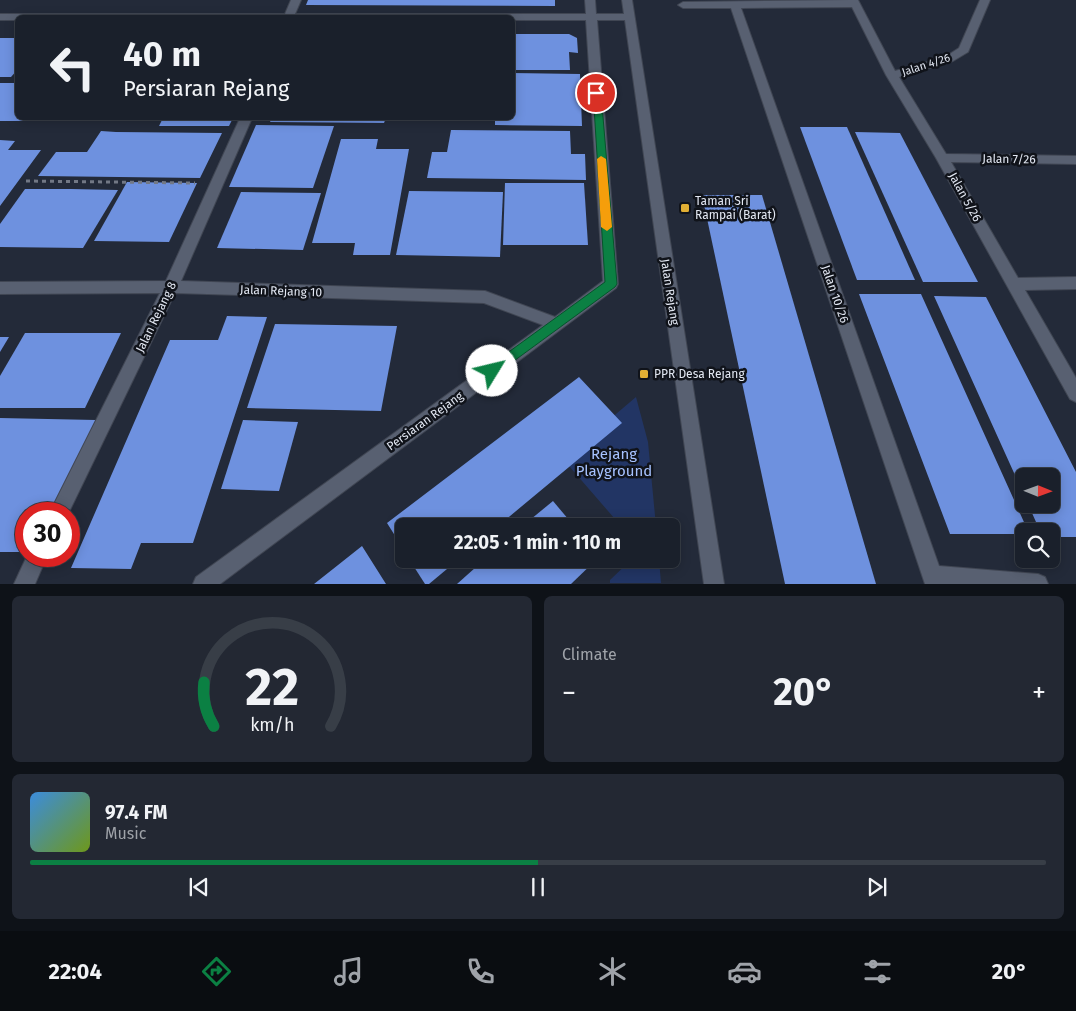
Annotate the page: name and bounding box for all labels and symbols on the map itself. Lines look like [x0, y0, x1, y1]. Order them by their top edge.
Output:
street label: Jalan 4/26 [900, 51, 952, 79]
pin [575, 72, 617, 114]
street label: Jalan 7/26 [982, 152, 1036, 166]
street label: Jalan 5/26 [946, 170, 984, 224]
place label: Taman Sri Rampai (Barat) [695, 194, 776, 222]
marker: Taman Sri Rampai (Barat) [679, 202, 691, 214]
street label: Jalan Rejang [658, 258, 682, 327]
street label: Jalan 10/26 [819, 263, 851, 325]
street label: Jalan Rejang 8 [133, 279, 179, 355]
street label: Jalan Rejang 10 [240, 283, 323, 299]
position arrow [465, 344, 517, 396]
place label: PPR Desa Rejang [654, 367, 745, 381]
marker: PPR Desa Rejang [638, 368, 650, 380]
street label: Persiaran Rejang [384, 388, 466, 453]
park label: Rejang Playground [576, 445, 652, 480]
north arrow [1015, 468, 1060, 512]
speed limit sign: 30 [15, 502, 80, 567]

